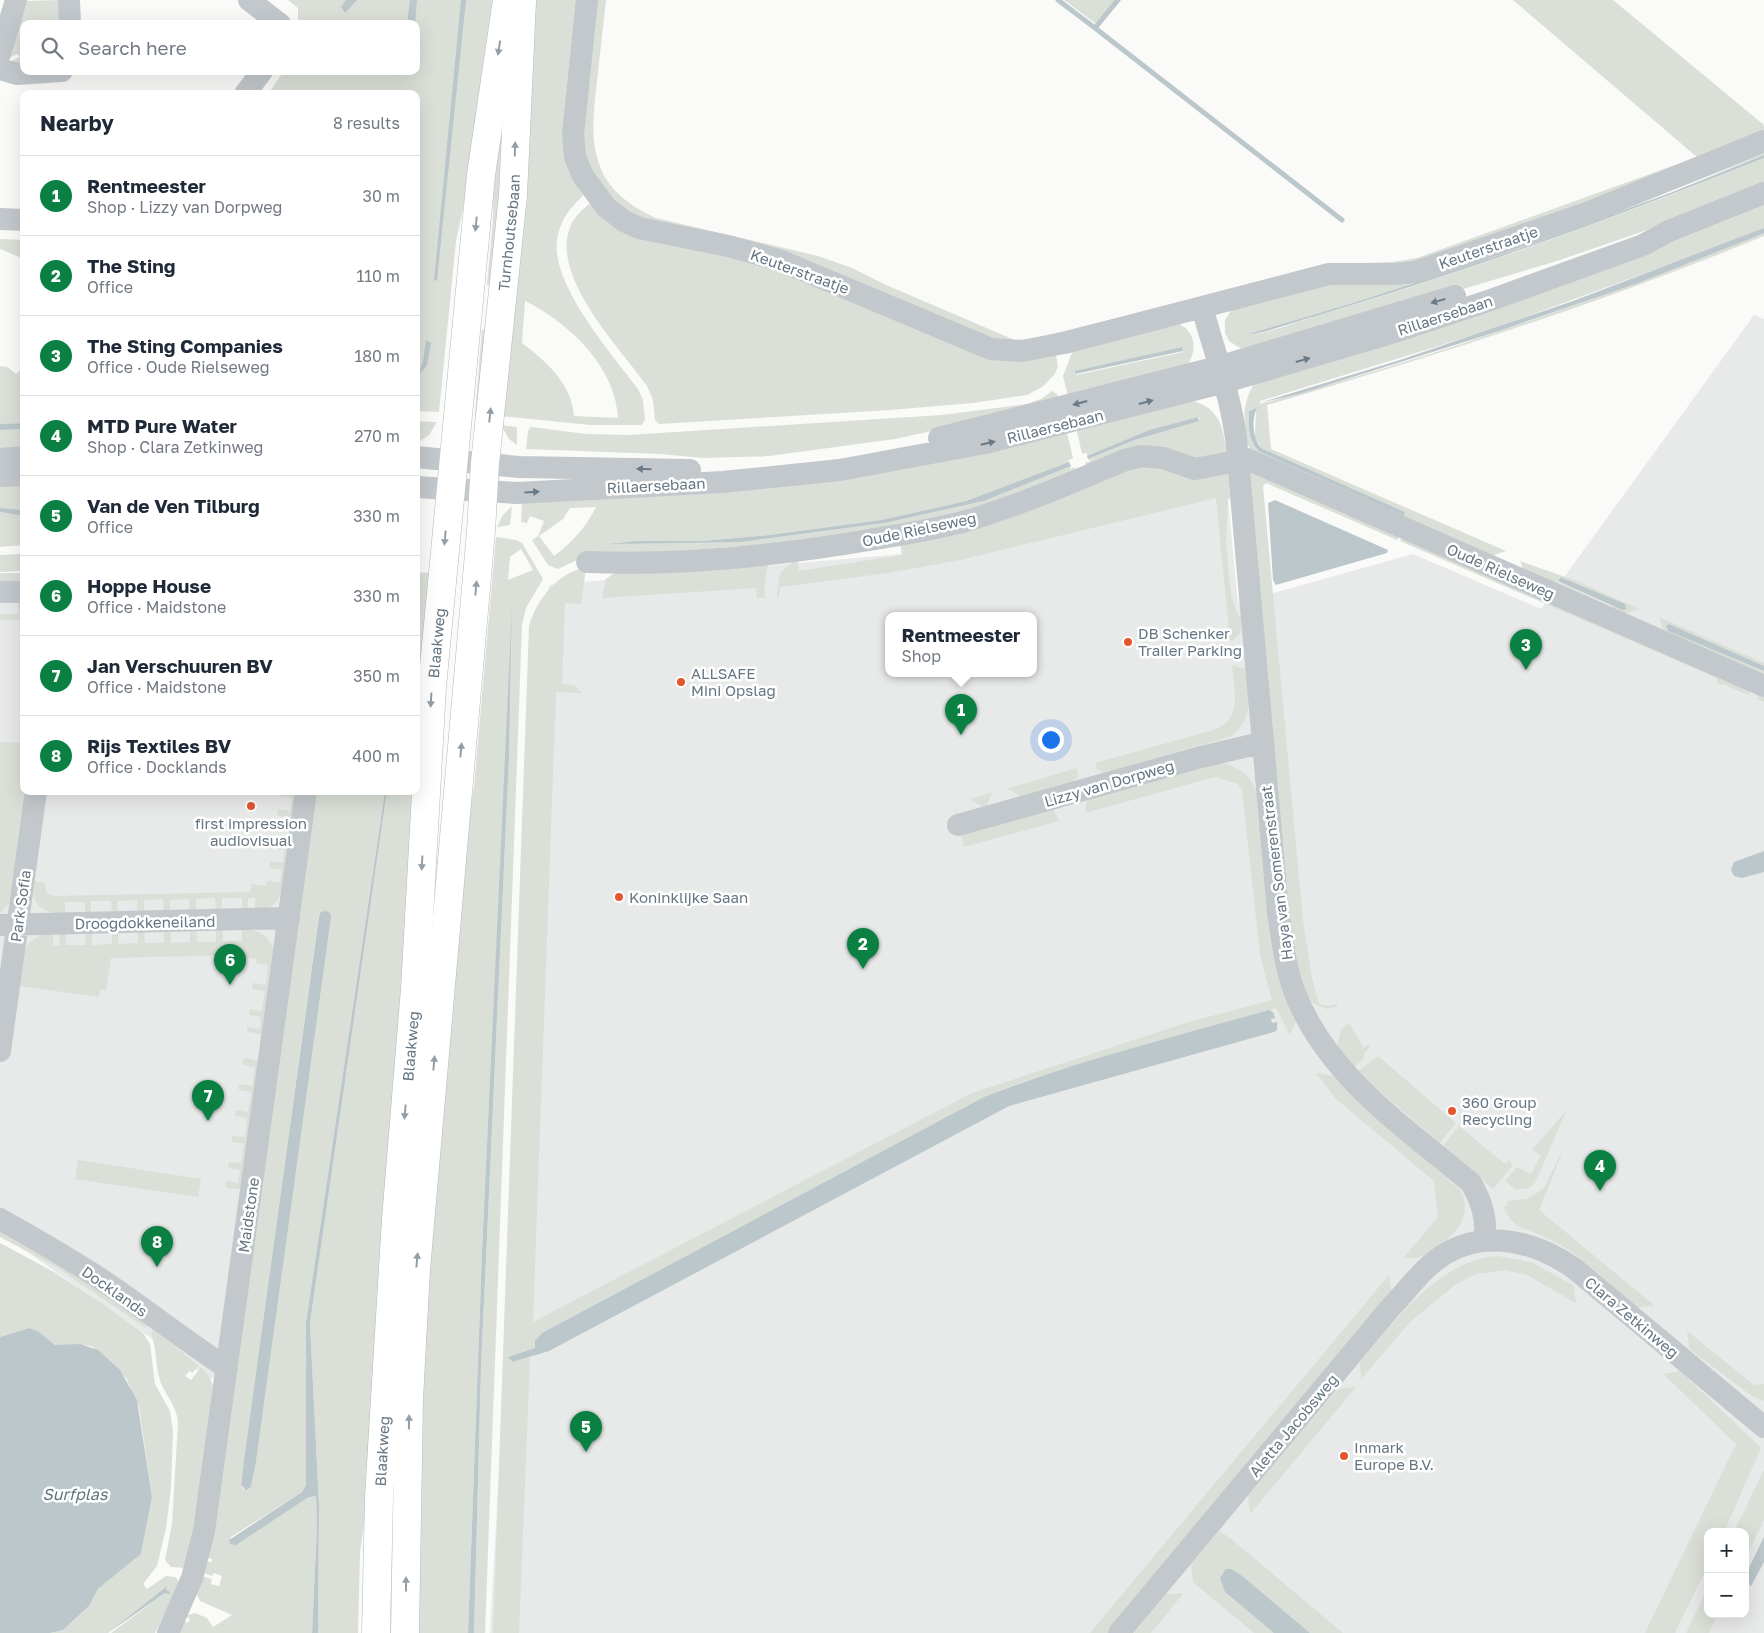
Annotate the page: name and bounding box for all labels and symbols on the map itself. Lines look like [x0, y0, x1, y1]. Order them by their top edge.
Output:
one-way arrow [495, 41, 503, 57]
one-way arrow [511, 140, 519, 156]
street label: Turnhoutsebaan [494, 173, 523, 292]
one-way arrow [472, 216, 480, 232]
street label: Keuterstraatje [1436, 222, 1540, 272]
street label: Keuterstraatje [748, 245, 852, 297]
street label: Rillaersebaan [1395, 291, 1495, 339]
one-way arrow [1431, 298, 1446, 306]
one-way arrow [1295, 355, 1310, 363]
one-way arrow [1138, 398, 1153, 406]
one-way arrow [1072, 399, 1088, 407]
street label: Rillaersebaan [1005, 405, 1105, 447]
one-way arrow [486, 407, 494, 423]
one-way arrow [981, 438, 997, 446]
one-way arrow [636, 465, 652, 473]
street label: Rillaersebaan [606, 473, 706, 497]
one-way arrow [524, 487, 540, 495]
street label: Oude Rielseweg [860, 508, 978, 550]
one-way arrow [441, 531, 449, 547]
street label: Oude Rielseweg [1444, 539, 1558, 603]
one-way arrow [472, 580, 480, 596]
street label: Blaakweg [424, 607, 449, 679]
place label: DB Schenker Trailer Parking [1138, 624, 1242, 659]
pin: 3 [1510, 629, 1542, 670]
marker: DB Schenker Trailer Parking [1122, 636, 1134, 648]
place label: ALLSAFE Mini Opslag [691, 664, 776, 699]
marker: ALLSAFE Mini Opslag [675, 676, 687, 688]
one-way arrow [426, 693, 434, 709]
pin: 1 [945, 694, 977, 735]
your location [1038, 727, 1064, 753]
one-way arrow [457, 742, 465, 758]
street label: Lizzy van Dorpweg [1042, 756, 1176, 810]
street label: Haya van Somerenstraat [1256, 785, 1296, 961]
marker: first impression audiovisual [245, 800, 257, 812]
place label: first impression audiovisual [195, 814, 307, 849]
one-way arrow [417, 855, 425, 871]
street label: Park Sofia [6, 869, 34, 943]
place label: Koninklijke Saan [629, 888, 748, 906]
marker: Koninklijke Saan [613, 891, 625, 903]
street label: Droogdokkeneiland [75, 912, 215, 932]
pin: 2 [847, 928, 879, 969]
pin: 6 [214, 944, 246, 985]
street label: Blaakweg [398, 1010, 422, 1082]
one-way arrow [430, 1054, 438, 1070]
pin: 7 [192, 1080, 224, 1121]
place label: 360 Group Recycling [1462, 1093, 1536, 1128]
one-way arrow [400, 1104, 408, 1120]
marker: 360 Group Recycling [1446, 1105, 1458, 1117]
pin: 4 [1584, 1150, 1616, 1191]
street label: Maidstone [234, 1176, 262, 1254]
pin: 8 [141, 1226, 173, 1267]
one-way arrow [413, 1251, 421, 1267]
street label: Docklands [79, 1262, 151, 1320]
street label: Clara Zetkinweg [1582, 1273, 1682, 1361]
street label: Aletta Jacobsweg [1245, 1370, 1341, 1480]
pin: 5 [570, 1411, 602, 1452]
one-way arrow [405, 1414, 413, 1430]
street label: Blaakweg [371, 1415, 393, 1487]
place label: Inmark Europe B.V. [1354, 1438, 1434, 1473]
marker: Inmark Europe B.V. [1338, 1450, 1350, 1462]
water label: Surfplas [43, 1484, 109, 1504]
one-way arrow [402, 1576, 410, 1592]

